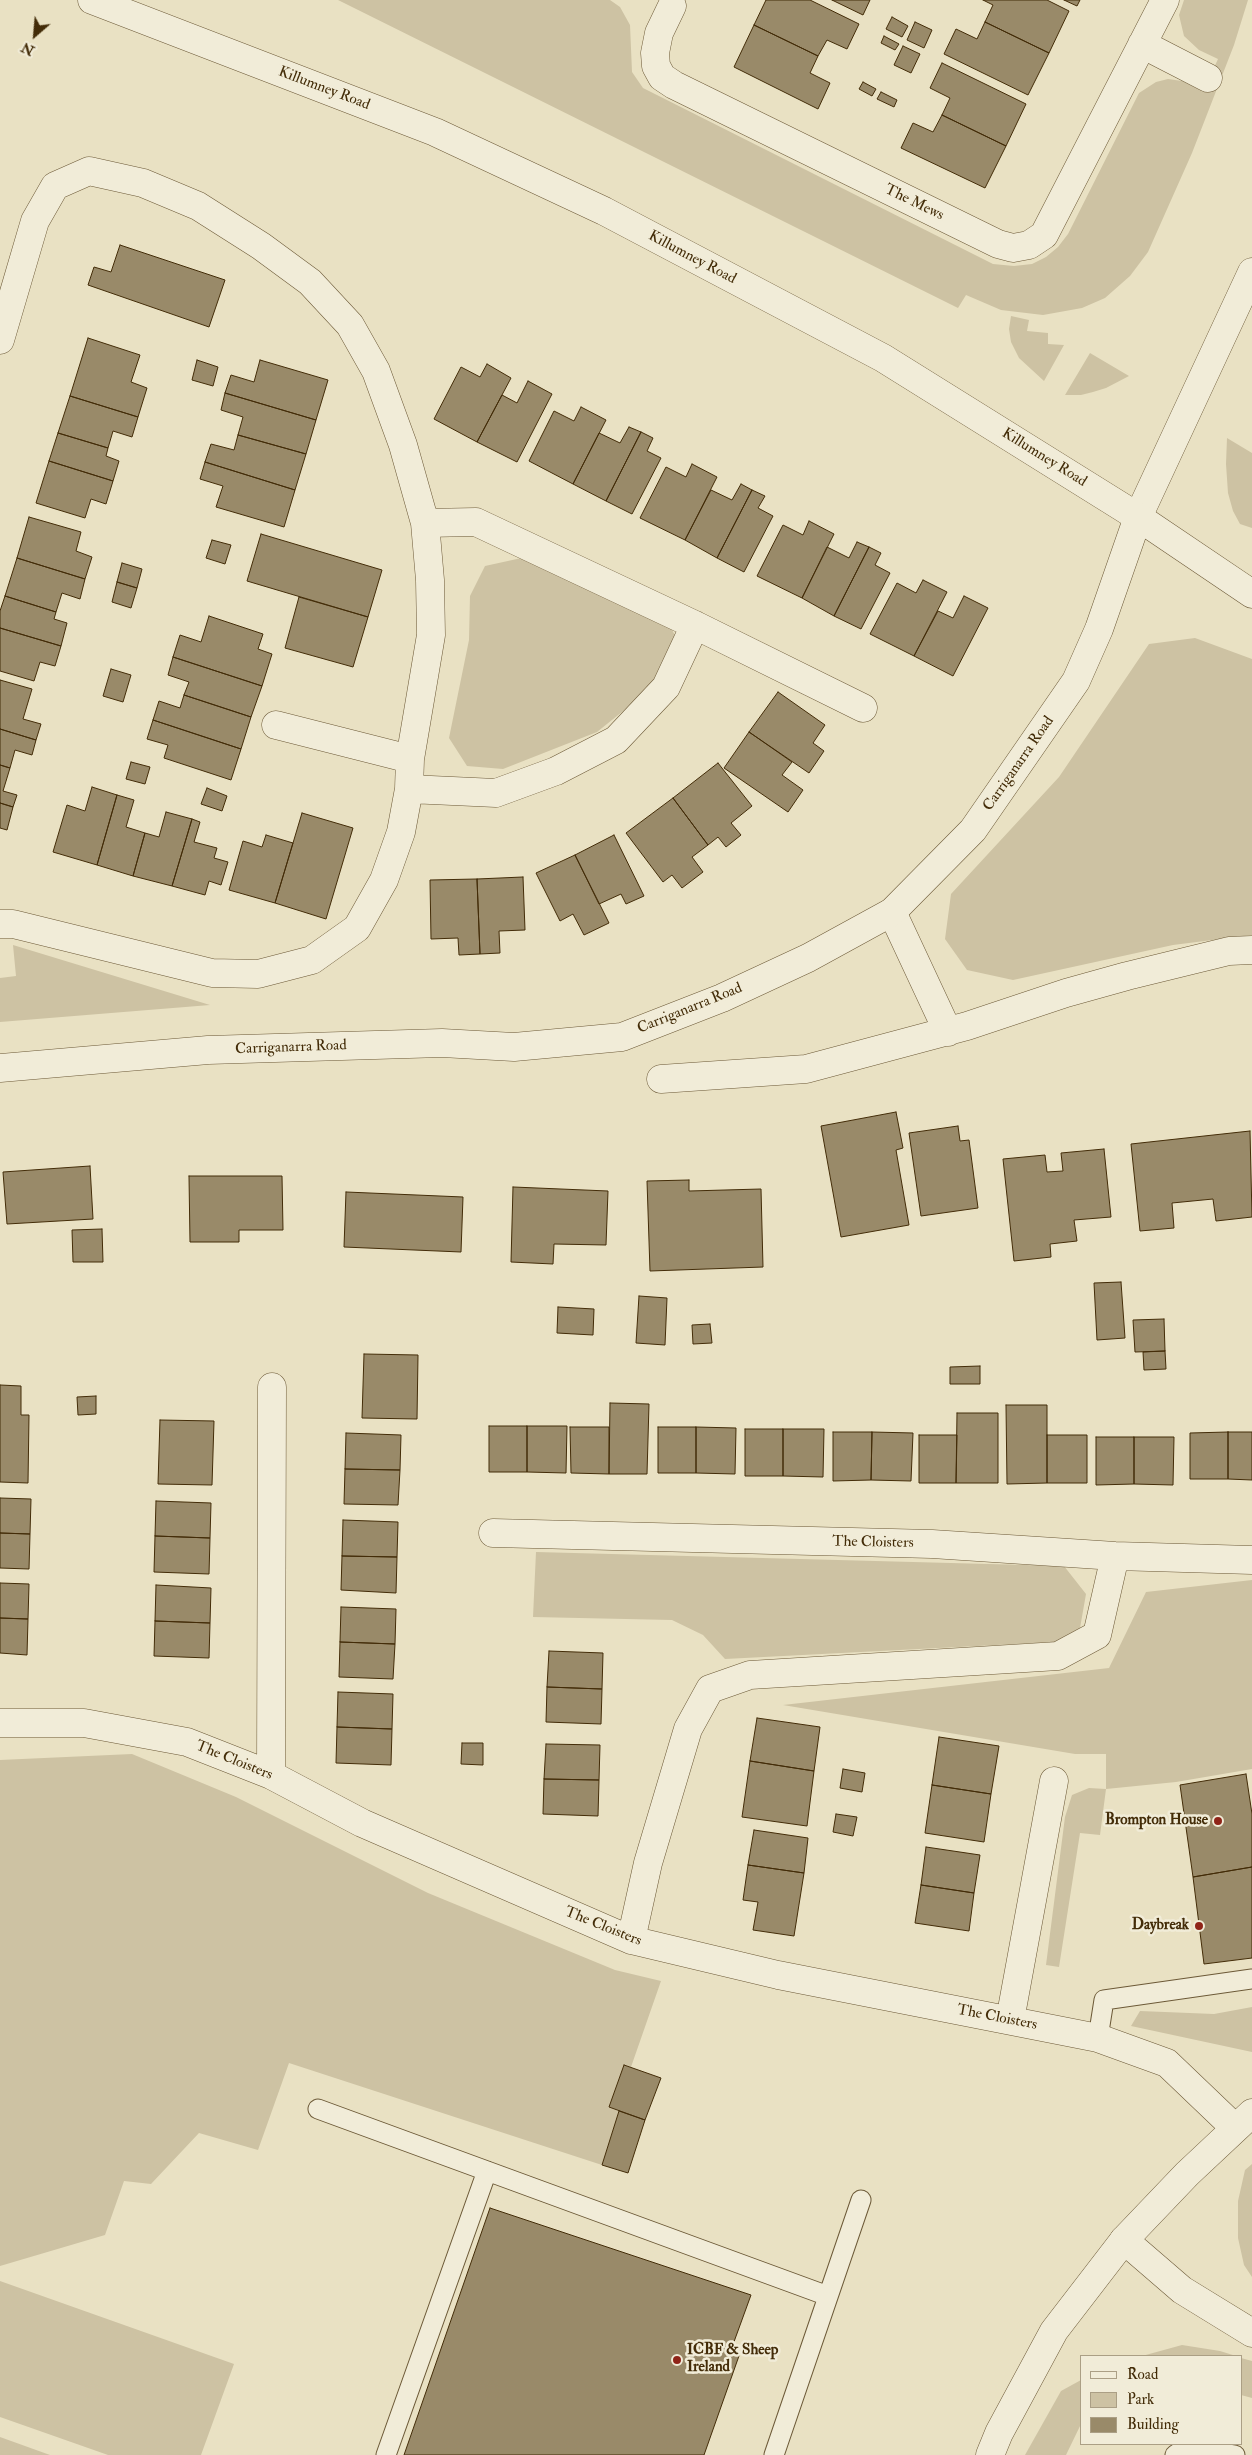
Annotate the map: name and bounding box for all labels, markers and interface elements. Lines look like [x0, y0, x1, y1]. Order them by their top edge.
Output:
north arrow [10, 10, 60, 60]
text: N [19, 38, 37, 59]
street label: Killumney Road [276, 63, 372, 115]
street label: The Mews [882, 181, 946, 225]
street label: Killumney Road [645, 227, 739, 289]
street label: Killumney Road [998, 425, 1090, 491]
street label: Carriganarra Road [980, 713, 1058, 815]
street label: Carriganarra Road [635, 980, 745, 1038]
street label: Carriganarra Road [235, 1037, 347, 1059]
street label: The Cloisters [832, 1533, 914, 1553]
street label: The Cloisters [193, 1737, 275, 1785]
place label: Brompton House [1105, 1812, 1208, 1830]
marker: Brompton House [1212, 1815, 1224, 1827]
street label: The Cloisters [562, 1903, 644, 1951]
place label: Daybreak [1132, 1917, 1189, 1935]
marker: Daybreak [1193, 1920, 1205, 1932]
street label: The Cloisters [955, 2001, 1039, 2035]
place label: ICBF & Sheep Ireland [687, 2342, 778, 2377]
marker: ICBF & Sheep Ireland [671, 2354, 683, 2366]
legend [1080, 2355, 1242, 2445]
text: Road [1127, 2365, 1158, 2384]
text: Park [1127, 2390, 1154, 2409]
text: Building [1127, 2415, 1179, 2434]

